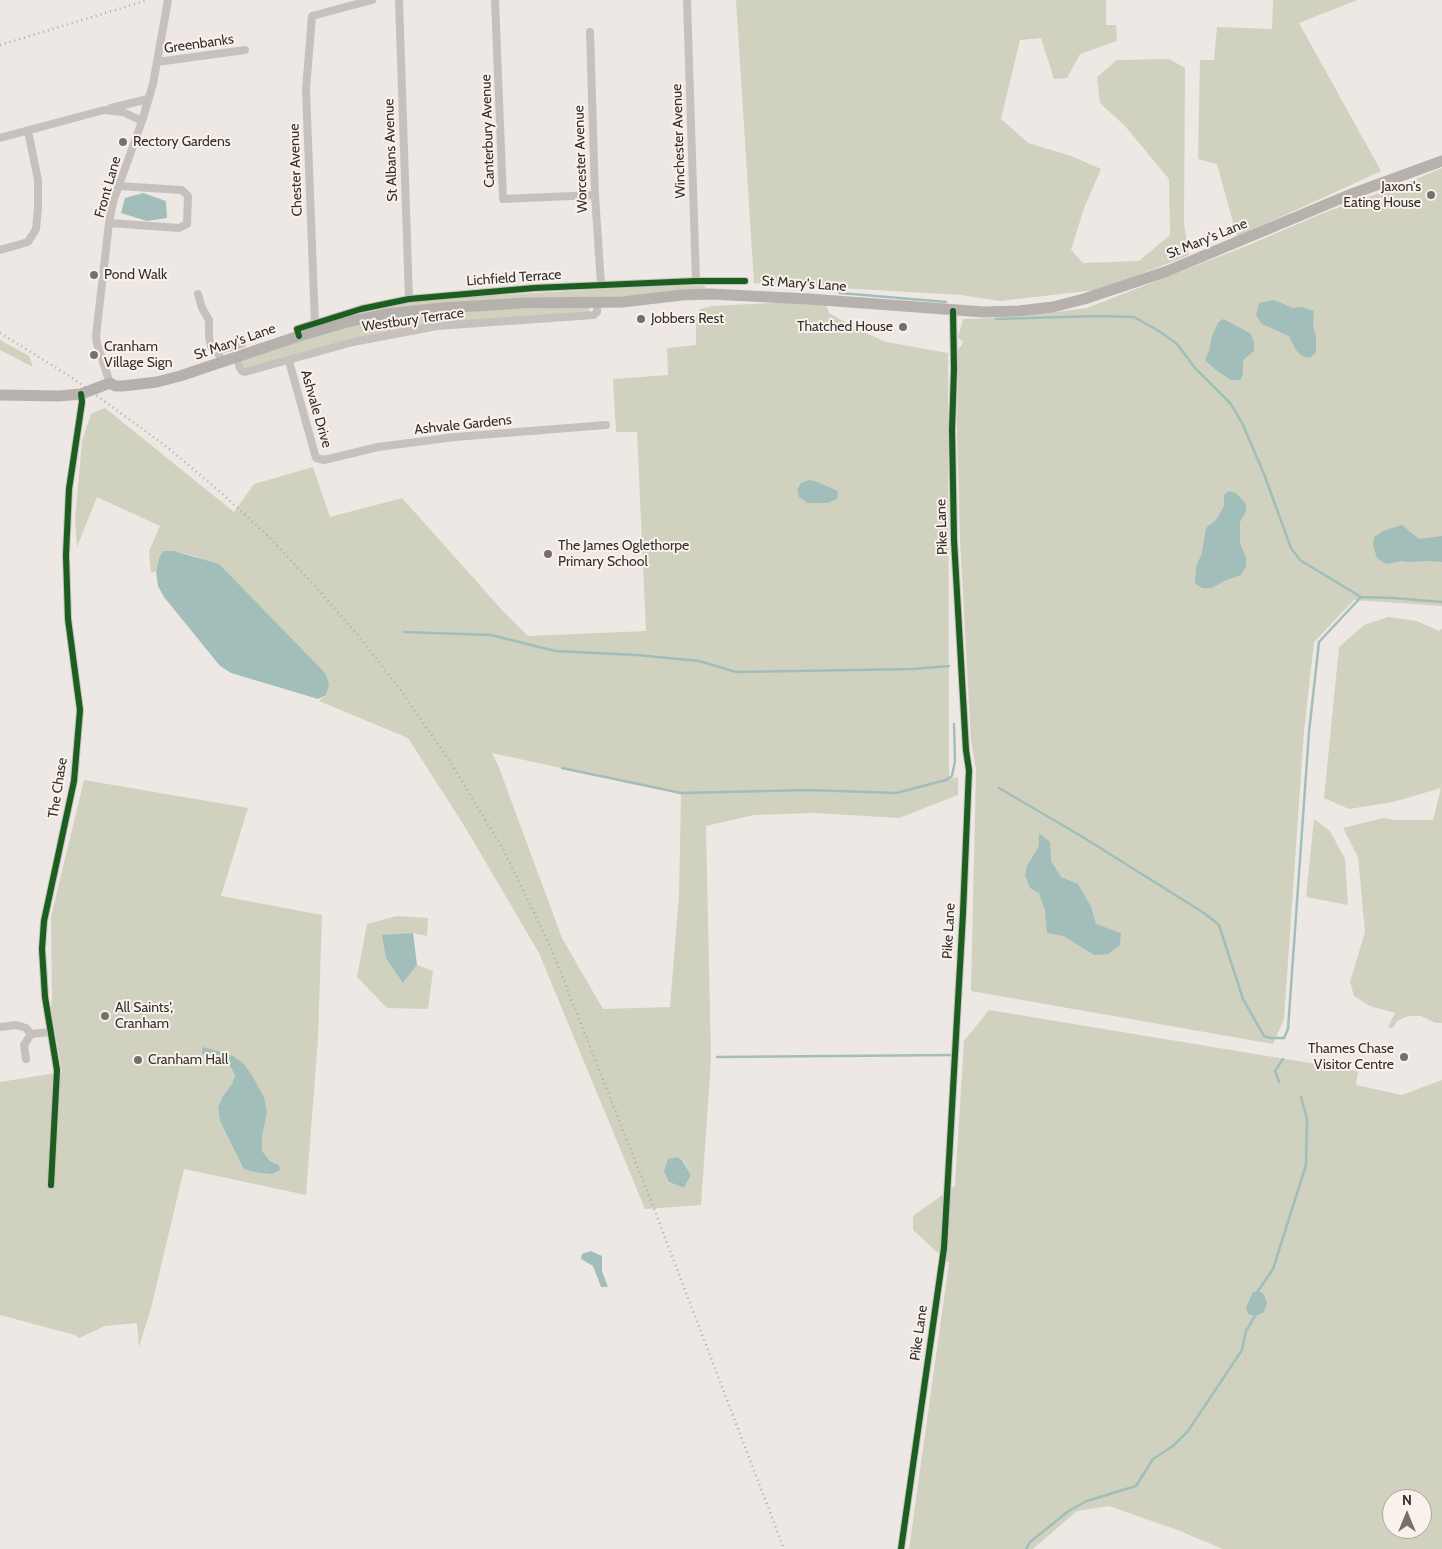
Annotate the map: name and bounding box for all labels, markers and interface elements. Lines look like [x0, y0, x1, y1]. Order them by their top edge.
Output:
street label: Greenbanks [163, 31, 235, 57]
street label: Canterbury Avenue [478, 74, 498, 188]
street label: Winchester Avenue [669, 83, 689, 199]
street label: St Albans Avenue [381, 98, 401, 202]
street label: Worcester Avenue [571, 105, 591, 213]
street label: Chester Avenue [286, 123, 306, 217]
place label: Rectory Gardens [133, 134, 231, 150]
marker: Rectory Gardens [117, 136, 129, 148]
street label: Front Lane [91, 154, 125, 220]
place label: Jaxon's Eating House [1343, 179, 1421, 212]
marker: Jaxon's Eating House [1425, 189, 1437, 201]
street label: St Mary's Lane [1164, 215, 1250, 263]
street label: Lichfield Terrace [466, 266, 562, 290]
place label: Pond Walk [104, 267, 167, 283]
marker: Pond Walk [88, 269, 100, 281]
street label: St Mary's Lane [761, 273, 847, 295]
street label: Westbury Terrace [361, 305, 465, 335]
place label: Jobbers Rest [651, 311, 724, 327]
marker: Jobbers Rest [635, 313, 647, 325]
place label: Thatched House [797, 319, 893, 335]
street label: St Mary's Lane [192, 320, 278, 364]
marker: Thatched House [897, 321, 909, 333]
place label: Cranham Village Sign [104, 339, 173, 372]
marker: Cranham Village Sign [88, 349, 100, 361]
street label: Ashvale Drive [297, 368, 335, 450]
street label: Ashvale Gardens [413, 412, 513, 438]
street label: Pike Lane [933, 499, 951, 555]
place label: The James Oglethorpe Primary School [558, 538, 689, 570]
marker: The James Oglethorpe Primary School [542, 548, 554, 560]
street label: The Chase [45, 756, 71, 820]
street label: Pike Lane [939, 903, 959, 959]
place label: All Saints', Cranham [115, 1000, 173, 1032]
marker: All Saints', Cranham [99, 1010, 111, 1022]
place label: Thames Chase Visitor Centre [1308, 1041, 1394, 1074]
marker: Thames Chase Visitor Centre [1398, 1051, 1410, 1063]
place label: Cranham Hall [148, 1052, 228, 1068]
marker: Cranham Hall [132, 1054, 144, 1066]
street label: Pike Lane [907, 1304, 931, 1362]
north arrow [1382, 1489, 1432, 1539]
text: N [1402, 1491, 1412, 1509]

